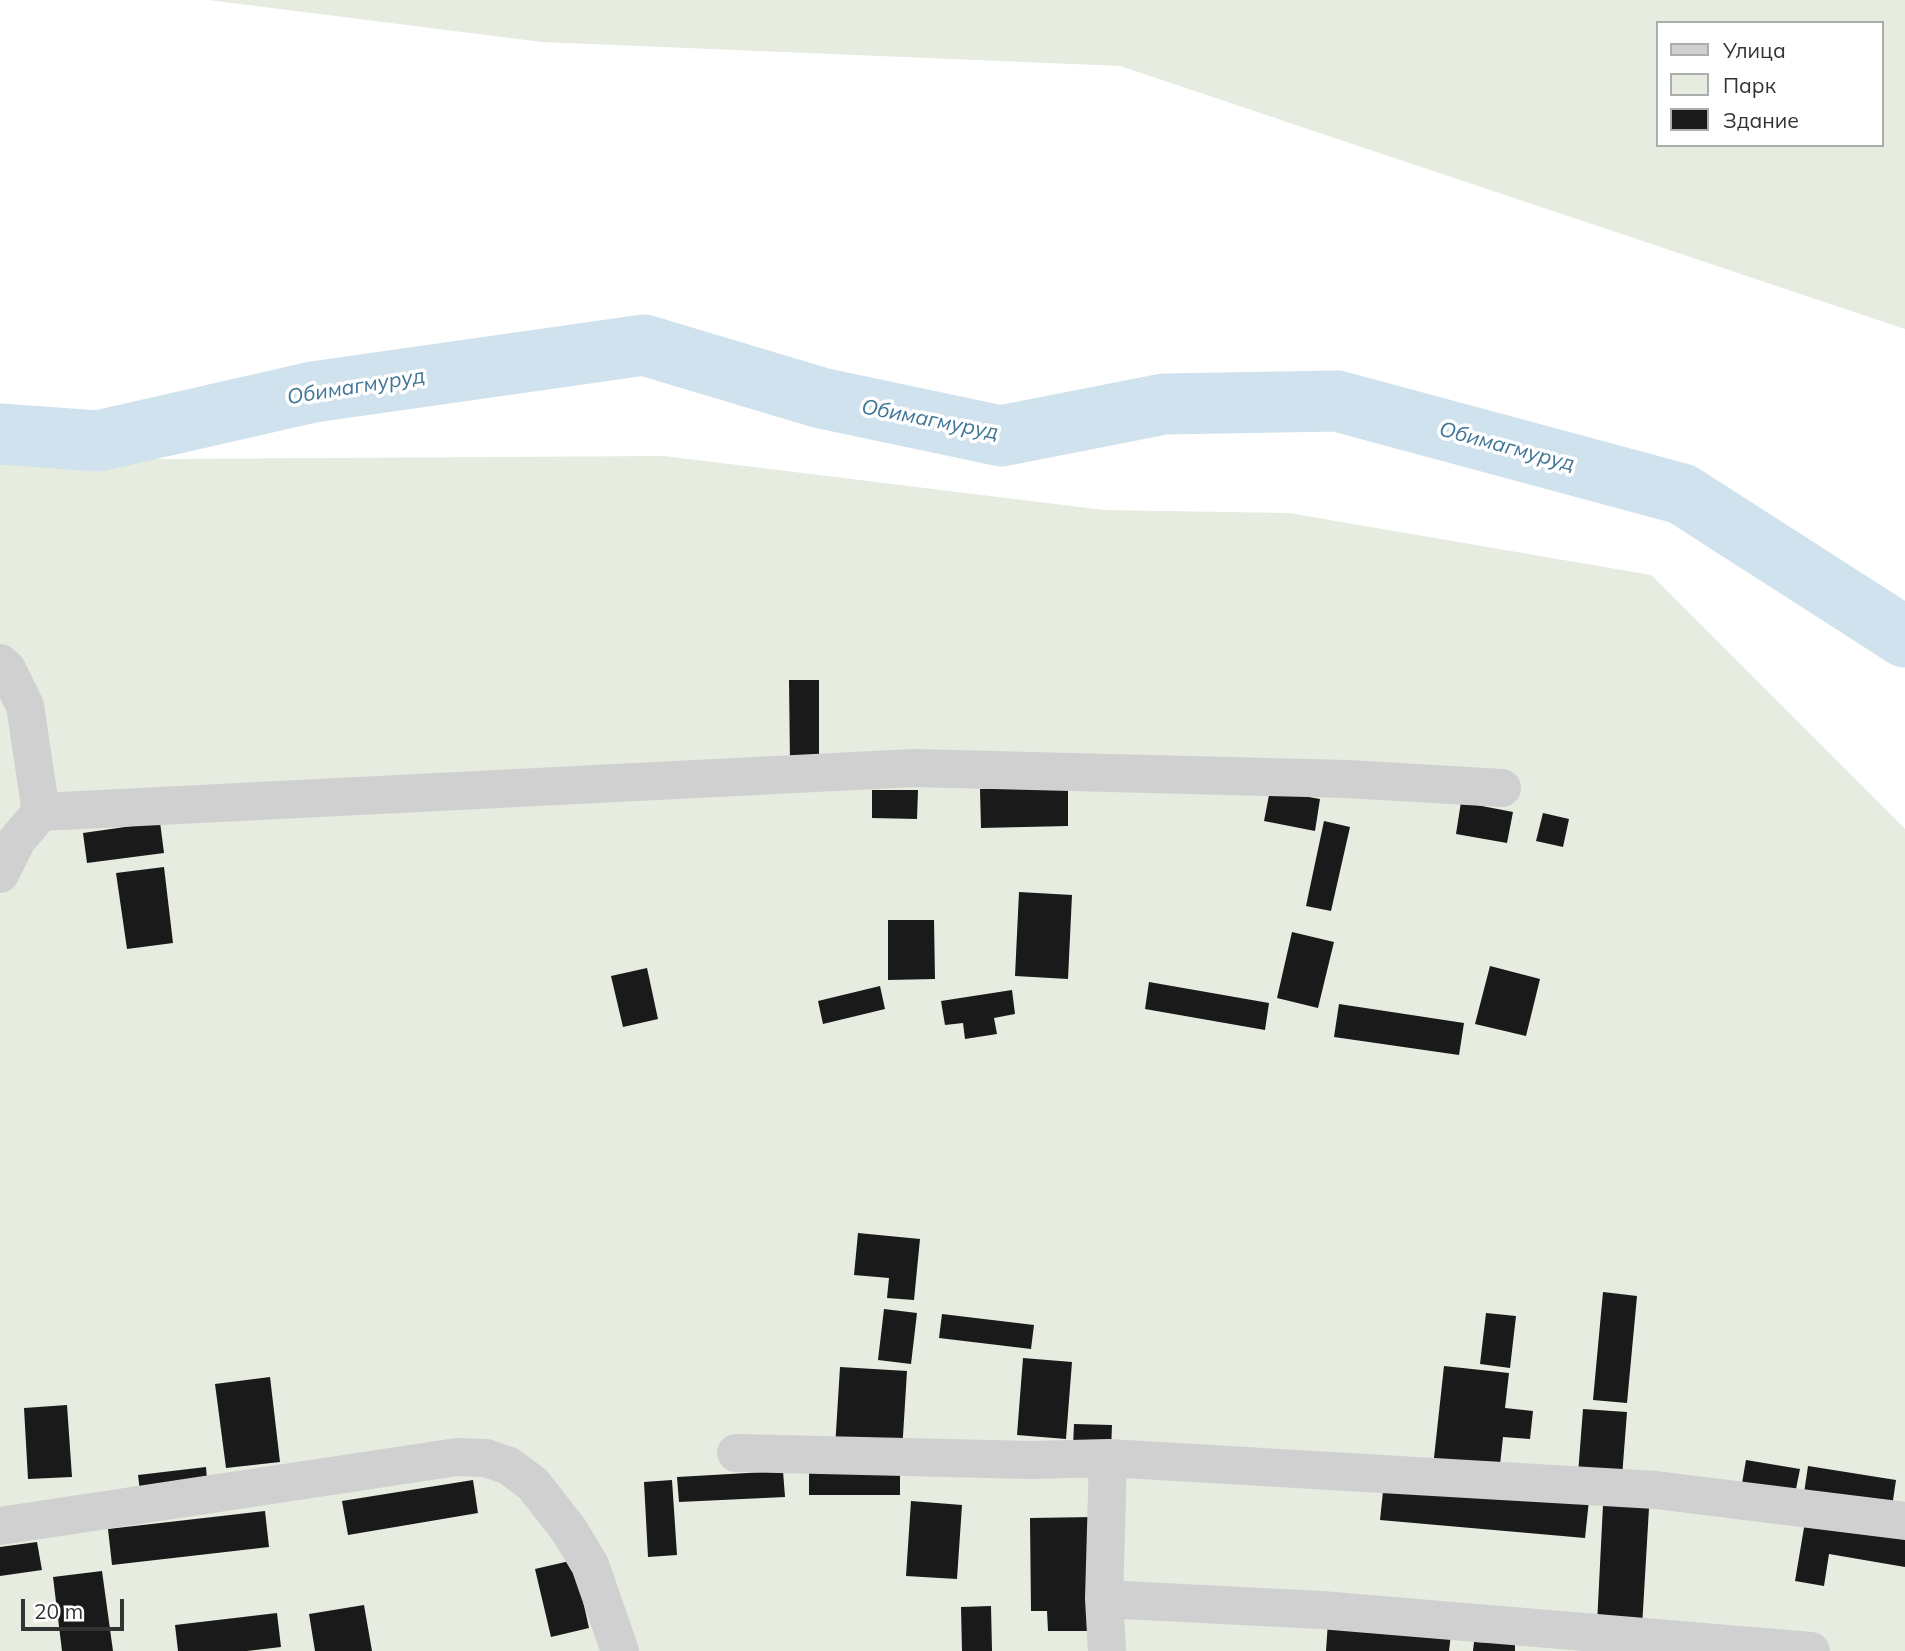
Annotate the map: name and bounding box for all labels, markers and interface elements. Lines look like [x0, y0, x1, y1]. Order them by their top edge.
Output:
legend [1657, 21, 1884, 147]
text: Улица [1723, 37, 1786, 63]
text: Парк [1723, 72, 1776, 98]
text: Здание [1723, 107, 1799, 133]
water label: Обимагмуруд [285, 364, 427, 410]
water label: Обимагмуруд [859, 394, 1001, 446]
water label: Обимагмуруд [1436, 417, 1578, 477]
scale bar [24, 1584, 128, 1628]
text: 20 m [34, 1598, 83, 1624]

